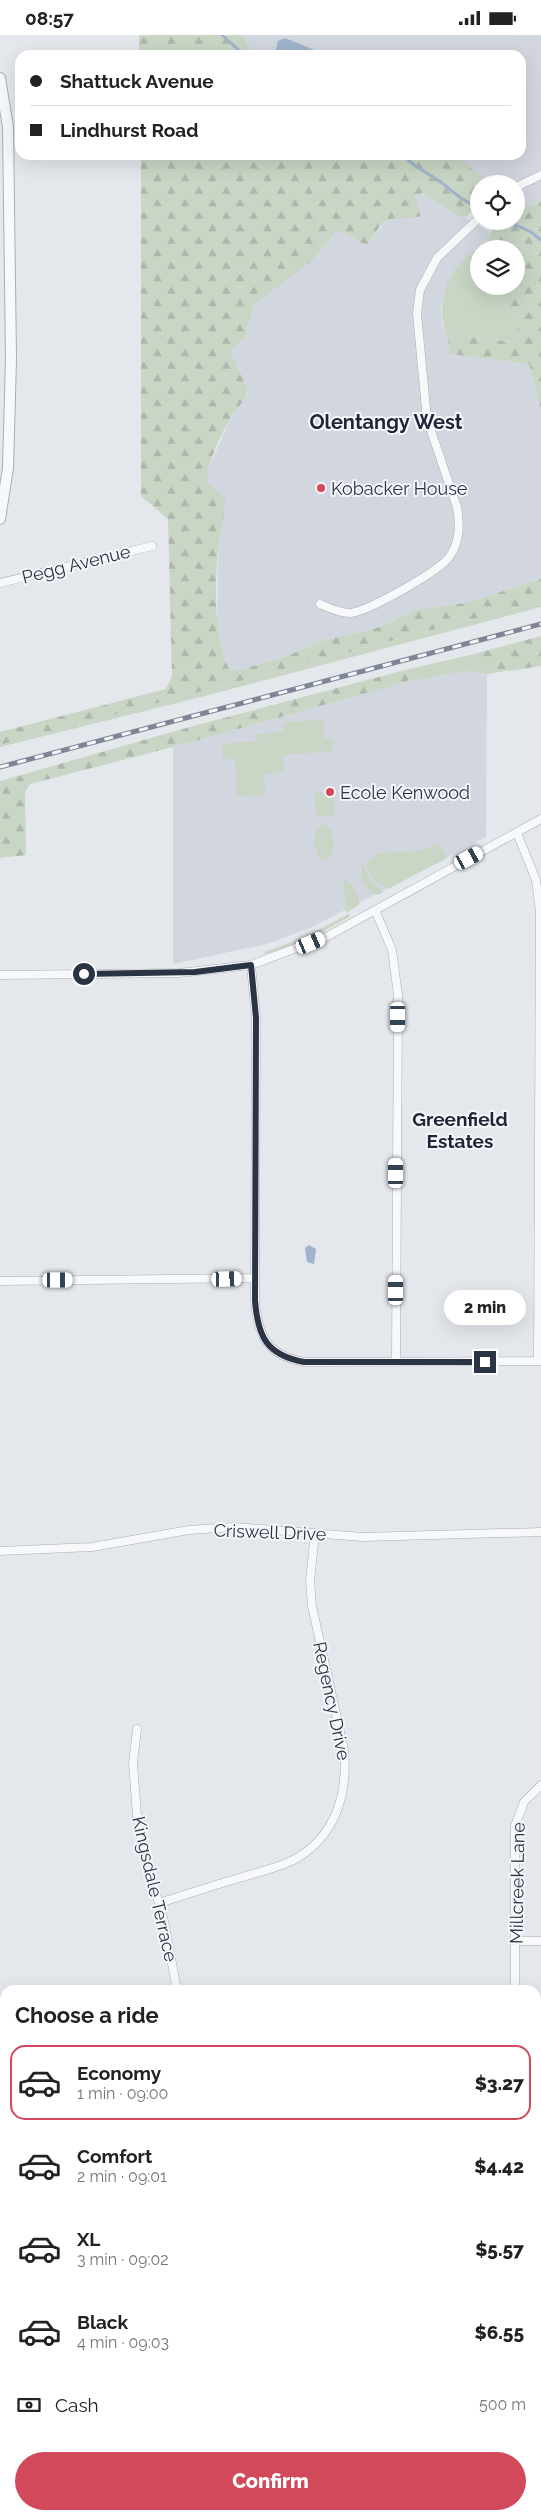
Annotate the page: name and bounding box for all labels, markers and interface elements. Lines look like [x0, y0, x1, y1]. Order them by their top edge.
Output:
text: 08:57 [25, 7, 74, 29]
text: Shattuck Avenue [60, 70, 214, 92]
text: Lindhurst Road [60, 119, 198, 141]
map controls [470, 175, 525, 295]
button: locate [470, 175, 525, 230]
button: layers [470, 240, 525, 295]
district label: Olentangy West [309, 410, 463, 434]
place label: Kobacker House [331, 478, 468, 499]
marker: Kobacker House [315, 482, 327, 494]
street label: Pegg Avenue [20, 540, 133, 588]
place label: Ecole Kenwood [340, 782, 470, 803]
marker: Ecole Kenwood [324, 786, 336, 798]
car [452, 844, 485, 872]
car [294, 930, 327, 956]
route start [73, 963, 95, 985]
car [390, 1002, 405, 1032]
district label: Greenfield Estates [412, 1108, 508, 1152]
car [388, 1158, 403, 1188]
car [211, 1271, 242, 1287]
car [43, 1273, 73, 1288]
car [388, 1275, 403, 1305]
callout: 2 min [444, 1289, 526, 1325]
text: 2 min [464, 1298, 506, 1317]
route end [474, 1351, 496, 1373]
street label: Criswell Drive [213, 1520, 327, 1544]
street label: Regency Drive [309, 1640, 355, 1763]
street label: Kingsdale Terrace [128, 1814, 182, 1964]
street label: Millcreek Lane [505, 1821, 529, 1944]
text: Choose a ride [15, 2002, 159, 2028]
icon: car [17, 2060, 62, 2105]
text: Economy [77, 2062, 161, 2084]
text: $3.27 [475, 2072, 524, 2094]
text: 1 min · 09:00 [77, 2084, 168, 2103]
icon: car [17, 2143, 62, 2188]
text: Comfort [77, 2145, 152, 2167]
text: $4.42 [474, 2155, 524, 2177]
text: 2 min · 09:01 [77, 2167, 167, 2186]
icon: car [17, 2226, 62, 2271]
text: XL [77, 2228, 100, 2250]
text: $5.57 [475, 2238, 524, 2260]
text: 3 min · 09:02 [77, 2250, 169, 2269]
icon: car [17, 2309, 62, 2354]
text: Black [77, 2311, 128, 2333]
text: $6.55 [475, 2321, 524, 2343]
text: 4 min · 09:03 [77, 2333, 169, 2352]
icon: cash [15, 2391, 43, 2419]
text: Cash [55, 2394, 99, 2416]
text: 500 m [479, 2395, 526, 2414]
button: Confirm [15, 2452, 526, 2510]

